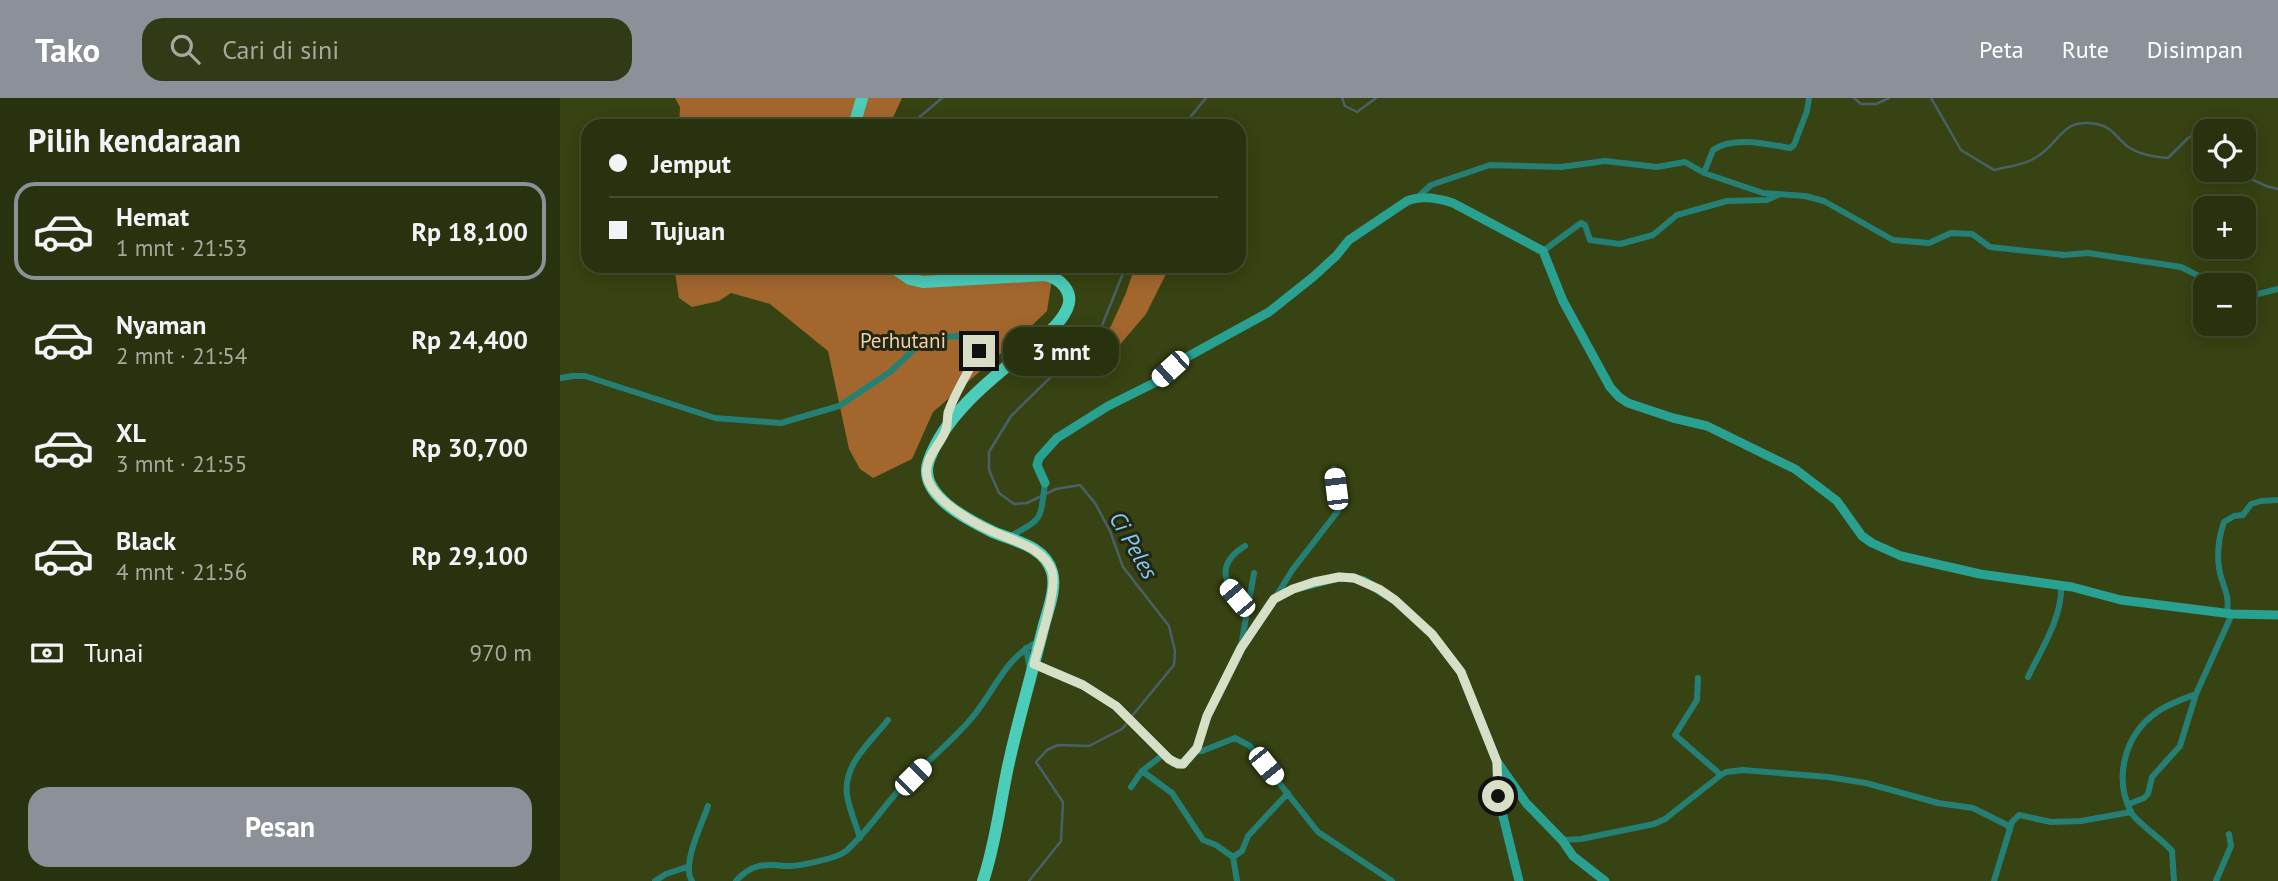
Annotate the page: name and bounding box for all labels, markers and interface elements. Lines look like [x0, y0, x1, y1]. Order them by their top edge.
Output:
search box [142, 18, 632, 81]
text: Tako [35, 28, 100, 71]
icon: search [166, 30, 204, 68]
text: Cari di sini [222, 33, 339, 66]
text: Peta [1979, 34, 2024, 65]
text: Rute [2062, 34, 2109, 65]
text: Disimpan [2147, 34, 2243, 65]
text: Pilih kendaraan [28, 119, 241, 161]
map controls [2193, 119, 2256, 336]
button: locate [2193, 119, 2256, 182]
text: Jemput [651, 147, 731, 180]
button: + [2193, 196, 2256, 259]
icon: car [32, 200, 95, 263]
text: Hemat [116, 200, 189, 233]
text: Tujuan [651, 214, 725, 247]
text: Rp 18,100 [411, 215, 528, 248]
text: 1 mnt · 21:53 [116, 233, 247, 262]
button: − [2193, 273, 2256, 336]
icon: car [32, 308, 95, 371]
text: Nyaman [116, 308, 206, 341]
text: Rp 24,400 [411, 323, 528, 356]
park label: Perhutani [860, 327, 946, 354]
callout: 3 mnt [1004, 327, 1119, 376]
route end [963, 335, 995, 367]
text: 3 mnt [1032, 337, 1090, 366]
text: 2 mnt · 21:54 [116, 341, 247, 370]
car [1148, 347, 1193, 391]
icon: car [32, 416, 95, 479]
text: XL [116, 416, 146, 449]
text: Rp 30,700 [411, 431, 528, 464]
text: 3 mnt · 21:55 [116, 449, 247, 478]
car [1324, 467, 1349, 511]
water label: Ci Peles [1103, 506, 1165, 585]
icon: car [32, 524, 95, 587]
text: Black [116, 524, 176, 557]
text: Rp 29,100 [411, 539, 528, 572]
text: 4 mnt · 21:56 [116, 557, 247, 586]
car [1216, 575, 1259, 621]
icon: cash [28, 634, 66, 672]
text: Tunai [84, 636, 144, 669]
text: 970 m [470, 638, 532, 667]
car [1245, 743, 1288, 789]
car [891, 755, 936, 799]
route start [1482, 780, 1514, 812]
button: Pesan [28, 787, 532, 867]

